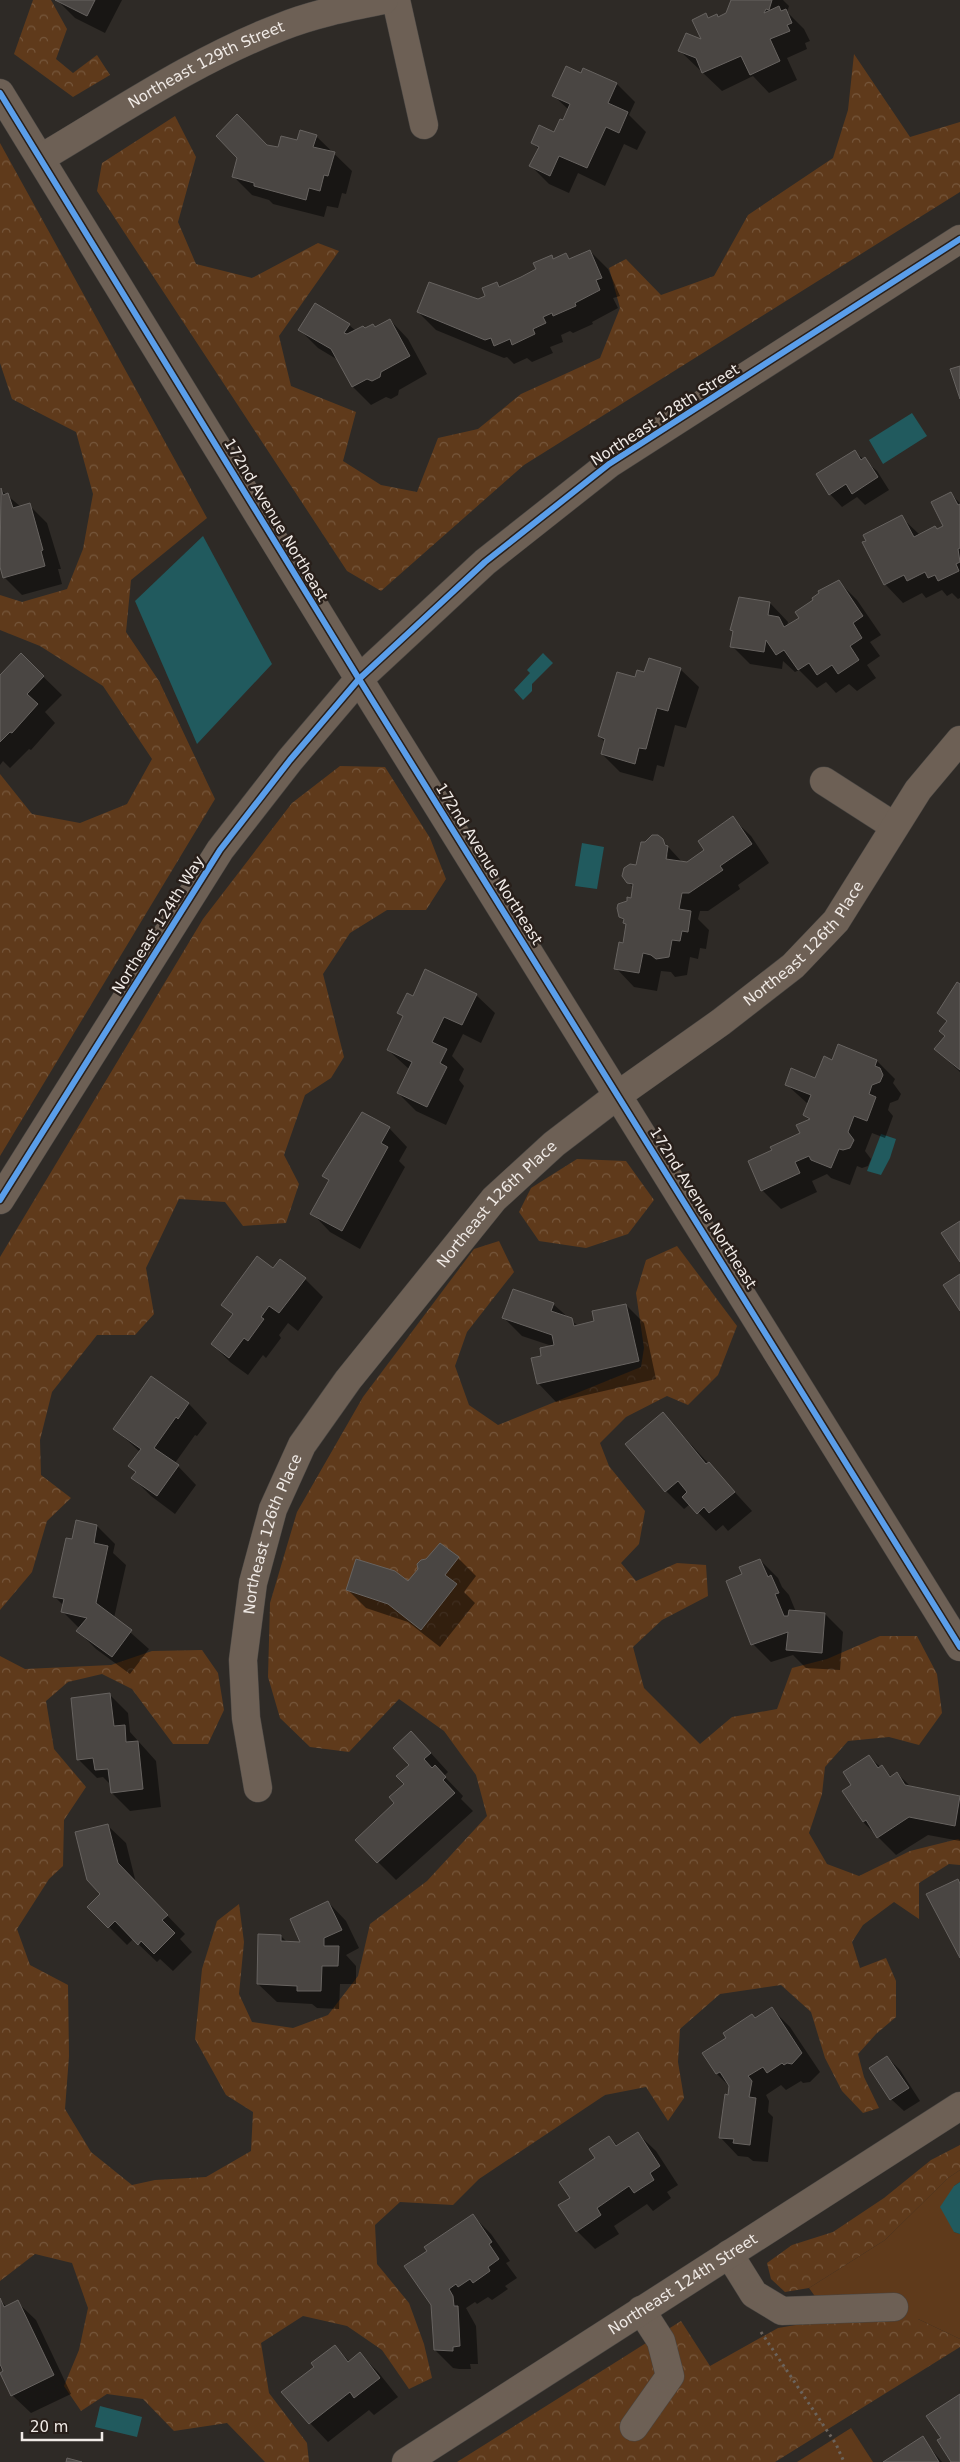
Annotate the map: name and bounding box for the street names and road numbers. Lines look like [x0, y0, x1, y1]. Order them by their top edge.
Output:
street label: Northeast 129th Street [125, 18, 287, 112]
street label: Northeast 128th Street [587, 360, 743, 470]
street label: 172nd Avenue Northeast [220, 435, 332, 605]
street label: 172nd Avenue Northeast [432, 780, 546, 948]
street label: Northeast 124th Way [108, 852, 208, 997]
street label: Northeast 126th Place [740, 878, 868, 1010]
street label: 172nd Avenue Northeast [646, 1124, 760, 1292]
street label: Northeast 126th Place [433, 1137, 561, 1271]
street label: Northeast 126th Place [240, 1451, 306, 1615]
street label: Northeast 124th Street [605, 2230, 761, 2339]

